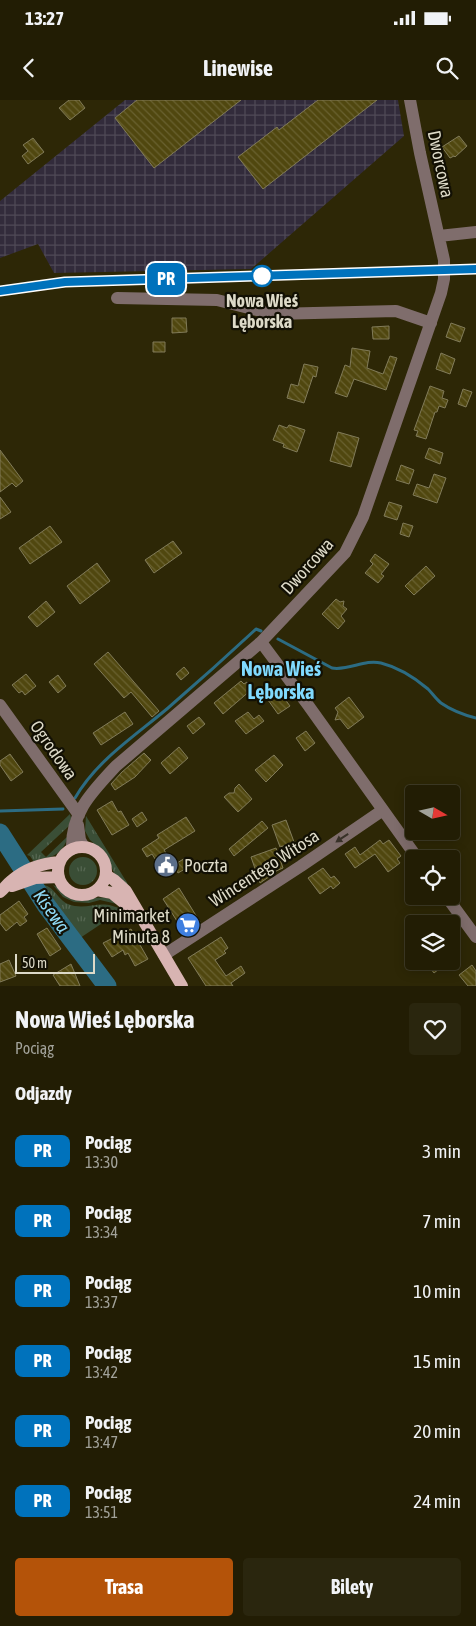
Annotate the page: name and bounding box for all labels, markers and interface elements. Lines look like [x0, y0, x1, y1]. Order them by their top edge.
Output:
text: 13:27 [25, 7, 64, 29]
icon: back [15, 54, 43, 82]
icon: search [433, 54, 461, 82]
text: Linewise [203, 55, 273, 81]
street label: Dworcowa [424, 128, 458, 200]
line badge: PR [144, 263, 188, 295]
marker: Nowa Wieś Lęborska [251, 265, 273, 287]
text: PR [157, 268, 175, 289]
place label: Nowa Wieś Lęborska [226, 290, 299, 332]
street label: Dworcowa [276, 534, 338, 598]
district label: Nowa Wieś Lęborska [241, 657, 321, 703]
street label: Ogrodowa [26, 716, 82, 784]
north arrow [405, 785, 460, 840]
map controls [405, 785, 460, 970]
street label: Wincentego Witosa [205, 825, 323, 911]
one-way arrow [336, 833, 349, 843]
button: locate [405, 850, 460, 905]
public building icon: Poczta [153, 852, 179, 878]
place label: Poczta [184, 855, 228, 876]
water label: Kisewa [29, 885, 75, 937]
place label: Minimarket Minuta 8 [93, 905, 170, 947]
supermarket icon: Minimarket Minuta 8 [175, 912, 201, 938]
button: layers [405, 915, 460, 970]
scale bar [15, 951, 95, 974]
text: 50 m [22, 955, 47, 971]
button: heart [409, 1003, 461, 1055]
text: Nowa Wieś Lęborska [15, 1006, 194, 1033]
text: Pociąg [15, 1039, 54, 1057]
text: Odjazdy [15, 1082, 72, 1104]
text: Pociąg [85, 1131, 131, 1153]
text: PR [34, 1140, 51, 1161]
text: 3 min [422, 1140, 461, 1162]
text: 13:30 [85, 1153, 118, 1171]
text: Pociąg [85, 1201, 131, 1223]
text: PR [34, 1210, 51, 1231]
text: 7 min [422, 1210, 461, 1232]
text: 13:34 [85, 1223, 118, 1241]
text: Pociąg [85, 1271, 131, 1293]
text: PR [34, 1280, 51, 1301]
text: 10 min [413, 1280, 461, 1302]
text: 13:37 [85, 1293, 118, 1311]
text: Pociąg [85, 1341, 131, 1363]
text: PR [34, 1350, 51, 1371]
text: 15 min [413, 1350, 461, 1372]
text: 13:42 [85, 1363, 118, 1381]
text: Pociąg [85, 1411, 131, 1433]
text: PR [34, 1420, 51, 1441]
text: 20 min [413, 1420, 461, 1442]
text: 13:47 [85, 1433, 118, 1451]
text: Pociąg [85, 1481, 131, 1503]
text: PR [34, 1490, 51, 1511]
text: 24 min [413, 1490, 461, 1512]
text: 13:51 [85, 1503, 118, 1521]
button: Trasa [15, 1558, 233, 1616]
button: Bilety [243, 1558, 461, 1616]

